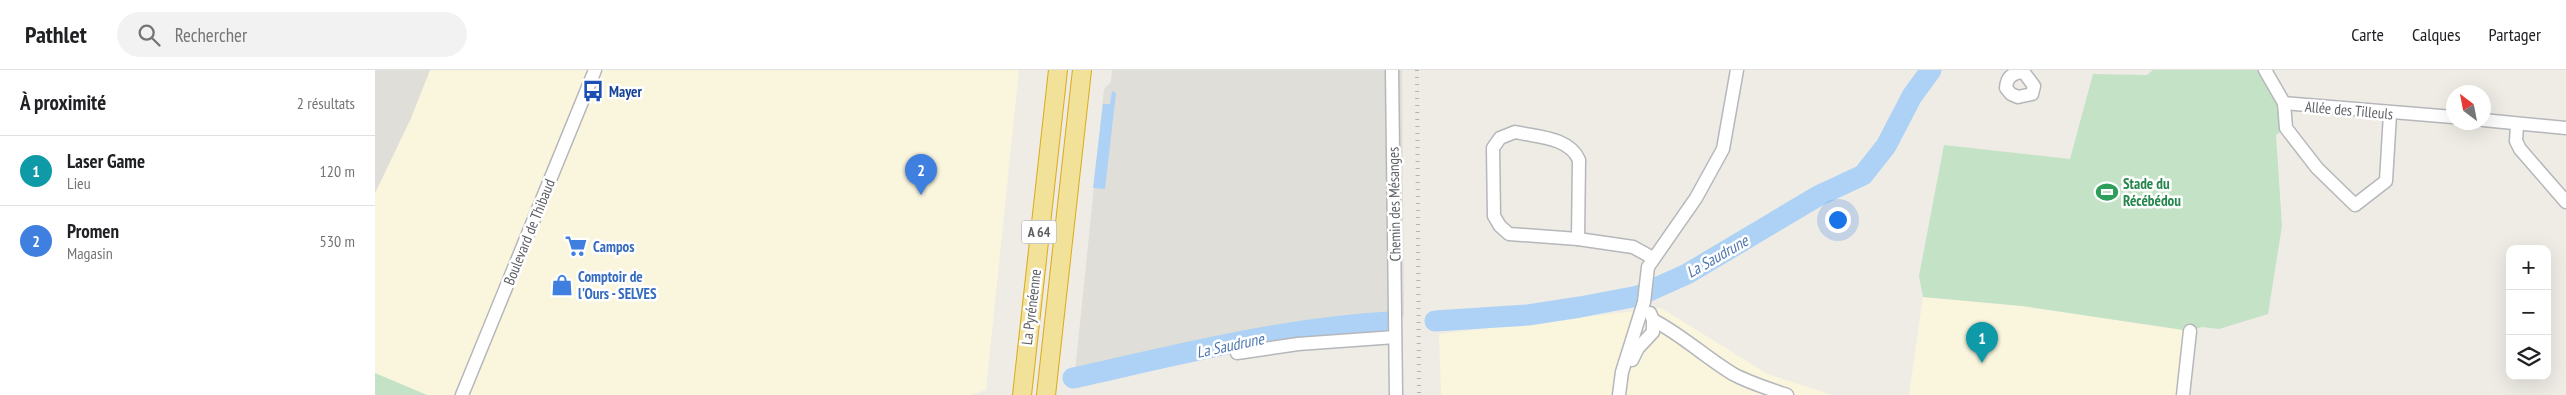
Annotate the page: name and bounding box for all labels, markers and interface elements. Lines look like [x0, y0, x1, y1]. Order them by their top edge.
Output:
search box [117, 12, 467, 57]
text: Pathlet [25, 19, 87, 50]
icon: search [135, 21, 163, 49]
text: Rechercher [175, 23, 247, 47]
text: Carte [2351, 23, 2384, 46]
text: Calques [2412, 23, 2461, 46]
text: Partager [2489, 23, 2541, 46]
bus stop icon: Mayer [580, 78, 606, 104]
place label: Mayer [609, 82, 642, 101]
north arrow [2446, 85, 2491, 130]
text: À proximité [20, 89, 106, 116]
text: 2 résultats [297, 93, 355, 113]
street label: Allée des Tilleuls [2304, 97, 2394, 123]
street label: Chemin des Mésanges [1384, 147, 1404, 261]
text: Laser Game [67, 149, 145, 173]
pin: 2 [905, 154, 937, 195]
text: 1 [32, 161, 40, 181]
text: 120 m [320, 161, 355, 181]
text: Lieu [67, 173, 91, 193]
place label: Stade du Récébédou [2123, 174, 2181, 210]
street label: Boulevard de Thibaud [499, 176, 559, 288]
sports icon: Stade du Récébédou [2094, 179, 2120, 205]
your location [1825, 207, 1851, 233]
text: Promen [67, 219, 119, 243]
road number: A 64 [1021, 220, 1057, 243]
water label: La Saudrune [1682, 230, 1753, 282]
text: 2 [32, 231, 40, 251]
text: 530 m [320, 231, 355, 251]
supermarket icon: Campos [563, 233, 589, 259]
place label: Campos [593, 237, 635, 256]
text: Magasin [67, 243, 113, 263]
map controls [2506, 245, 2551, 380]
button: + [2506, 245, 2551, 290]
place label: Comptoir de l'Ours - SELVES [578, 267, 657, 303]
street label: La Pyrénéenne [1017, 268, 1045, 346]
shop icon: Comptoir de l'Ours - SELVES [549, 272, 575, 298]
button: − [2506, 290, 2551, 335]
pin: 1 [1966, 322, 1998, 363]
water label: La Saudrune [1195, 328, 1267, 362]
button: layers [2506, 335, 2551, 380]

